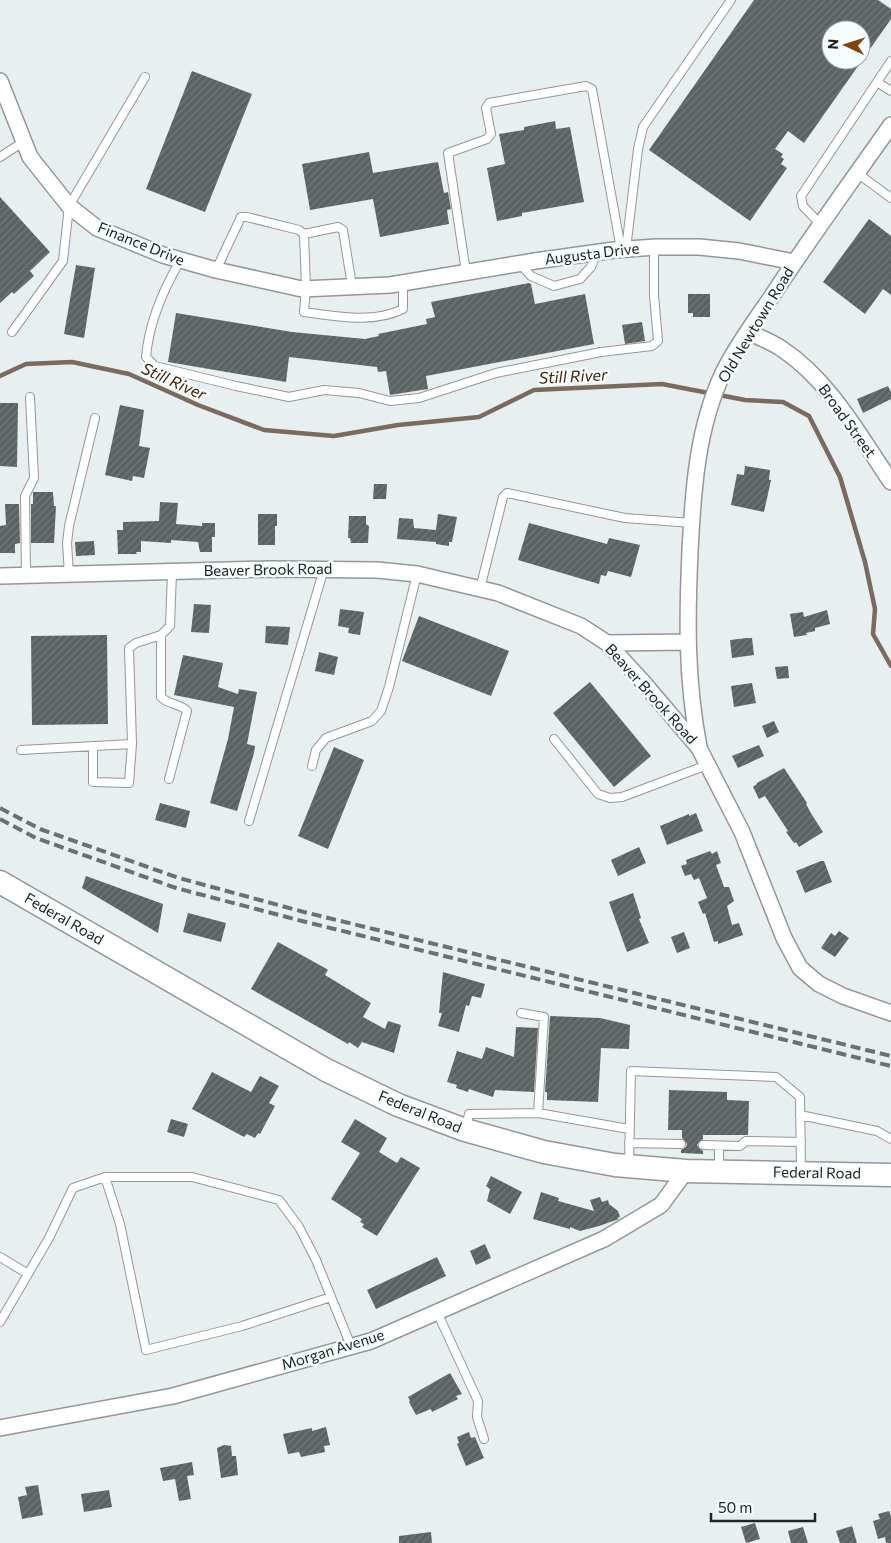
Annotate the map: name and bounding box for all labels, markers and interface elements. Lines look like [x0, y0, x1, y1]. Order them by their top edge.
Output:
north arrow [821, 20, 871, 70]
text: N [824, 38, 841, 50]
street label: Finance Drive [95, 218, 187, 269]
street label: Augusta Drive [544, 238, 640, 268]
street label: Old Newtown Road [713, 263, 797, 386]
water label: Still River [139, 358, 210, 403]
water label: Still River [538, 364, 608, 387]
street label: Broad Street [815, 380, 880, 461]
street label: Beaver Brook Road [203, 559, 333, 579]
street label: Beaver Brook Road [602, 639, 702, 747]
street label: Federal Road [22, 888, 107, 948]
street label: Federal Road [376, 1086, 465, 1136]
street label: Federal Road [773, 1162, 861, 1182]
street label: Morgan Avenue [279, 1325, 386, 1373]
scale bar [711, 1490, 815, 1522]
text: 50 m [718, 1498, 752, 1516]

